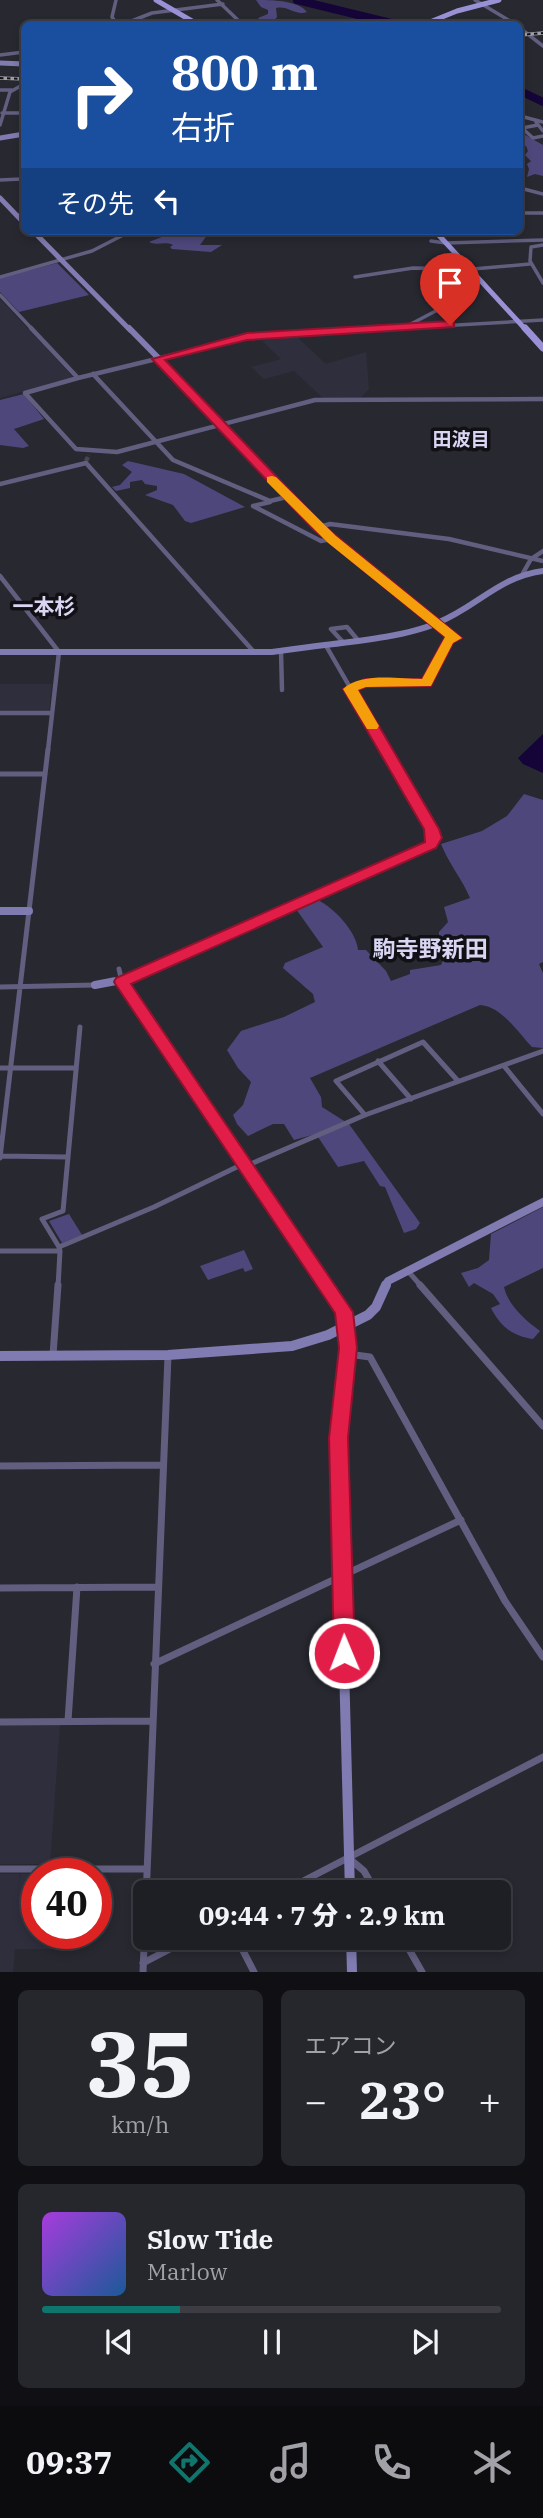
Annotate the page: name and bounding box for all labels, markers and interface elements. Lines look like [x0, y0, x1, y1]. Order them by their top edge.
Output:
text: 800 m [171, 40, 318, 103]
icon: right [56, 49, 147, 140]
text: 右折 [171, 106, 235, 148]
icon: left [148, 182, 186, 220]
text: その先 [56, 186, 134, 220]
pin [420, 253, 480, 325]
icon: arrive [431, 264, 469, 302]
district label: 田波目 [432, 427, 490, 451]
district label: 一本杉 [13, 592, 76, 620]
district label: 駒寺野新田 [373, 933, 488, 963]
position arrow [307, 1616, 381, 1690]
speed limit sign: 40 [21, 1858, 112, 1949]
text: 09:44 · 7 分 · 2.9 km [199, 1898, 445, 1932]
text: 35 [86, 2004, 195, 2122]
text: エアコン [305, 2030, 397, 2060]
text: 23° [359, 2066, 446, 2133]
text: − [305, 2076, 327, 2125]
text: + [478, 2076, 501, 2125]
text: km/h [111, 2109, 169, 2139]
text: Slow Tide [147, 2222, 273, 2256]
text: Marlow [147, 2256, 227, 2286]
icon: previous [100, 2323, 138, 2361]
icon: pause [253, 2323, 291, 2361]
icon: next [406, 2323, 444, 2361]
icon: directions [165, 2438, 214, 2487]
icon: music [266, 2438, 315, 2487]
icon: phone [367, 2438, 416, 2487]
icon: climate [468, 2438, 517, 2487]
text: 09:37 [26, 2441, 113, 2483]

